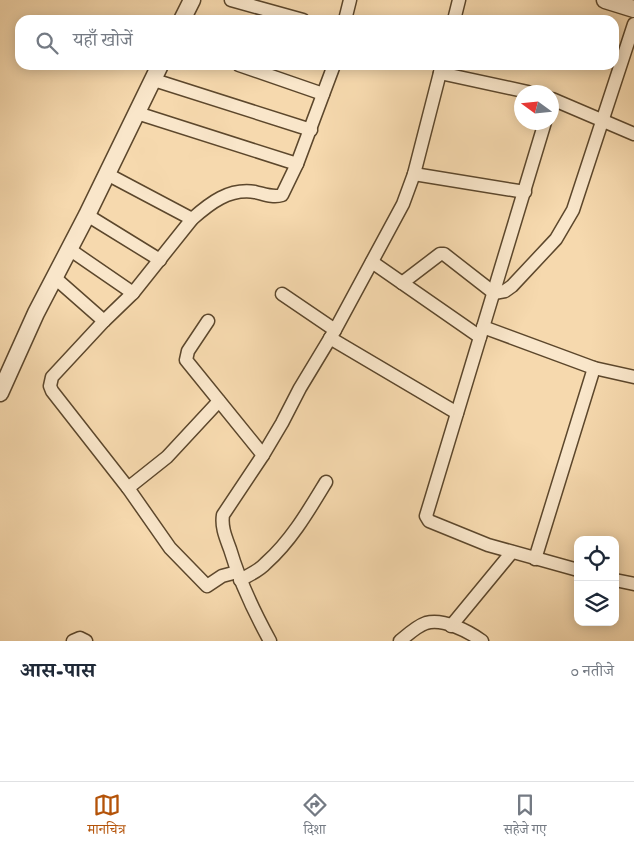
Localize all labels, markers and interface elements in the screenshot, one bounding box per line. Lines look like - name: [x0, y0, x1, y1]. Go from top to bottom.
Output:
- search box: [15, 15, 619, 70]
- icon: search: [33, 29, 61, 57]
- text: यहाँ खोजें: [73, 29, 133, 52]
- north arrow: [514, 85, 559, 130]
- map controls: [574, 536, 619, 626]
- button: locate: [574, 536, 619, 581]
- button: layers: [574, 581, 619, 626]
- text: आस-पास: [20, 658, 95, 684]
- text: 0 नतीजे: [571, 661, 614, 681]
- tab: मानचित्र: [88, 791, 126, 843]
- tab: दिशा: [301, 791, 329, 843]
- tab: सहेजे गए: [504, 791, 546, 843]

